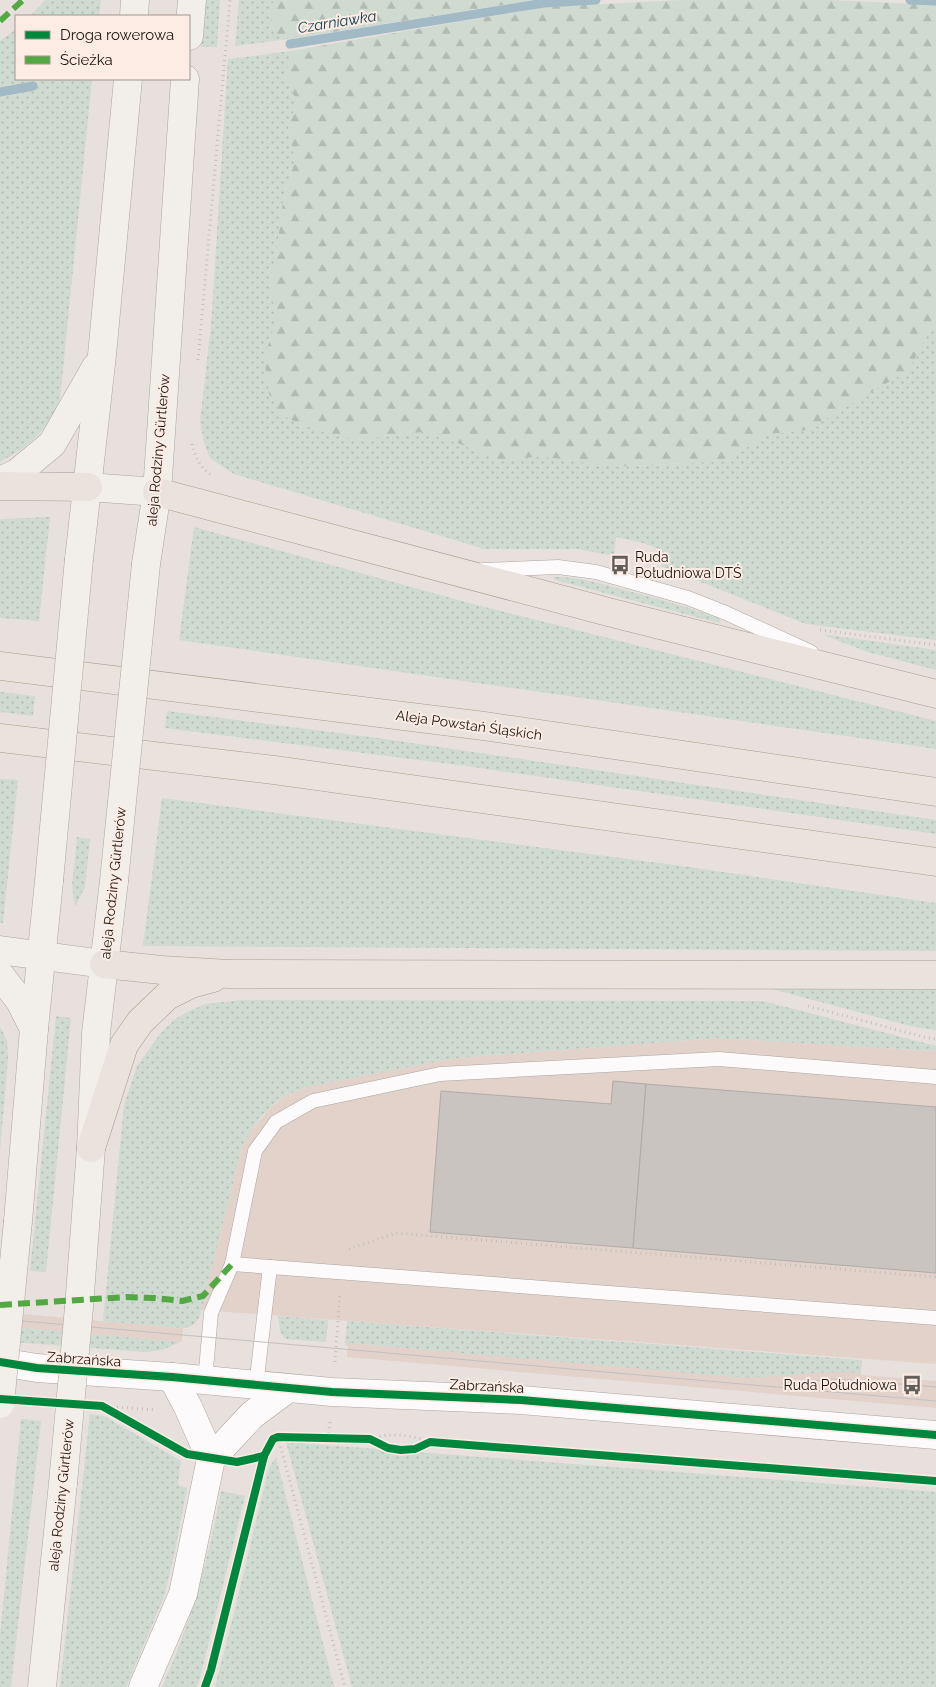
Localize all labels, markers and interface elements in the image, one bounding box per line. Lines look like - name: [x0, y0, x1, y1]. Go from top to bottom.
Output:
- water label: Czarniawka: [296, 7, 378, 37]
- legend: [15, 15, 190, 80]
- text: Droga rowerowa: [60, 26, 174, 44]
- text: Ścieżka: [60, 51, 113, 69]
- street label: aleja Rodziny Gürtlerów: [143, 373, 173, 527]
- place label: Ruda Południowa DTŚ: [635, 549, 742, 581]
- bus stop icon: Ruda Południowa DTŚ: [609, 554, 631, 576]
- street label: Aleja Powstań Śląskich: [395, 706, 543, 743]
- street label: aleja Rodziny Gürtlerów: [97, 806, 129, 960]
- street label: Zabrzańska: [46, 1348, 122, 1370]
- bus stop icon: Ruda Południowa: [901, 1374, 923, 1396]
- street label: Zabrzańska: [449, 1376, 525, 1396]
- place label: Ruda Południowa: [784, 1377, 897, 1393]
- street label: aleja Rodziny Gürtlerów: [45, 1418, 77, 1572]

